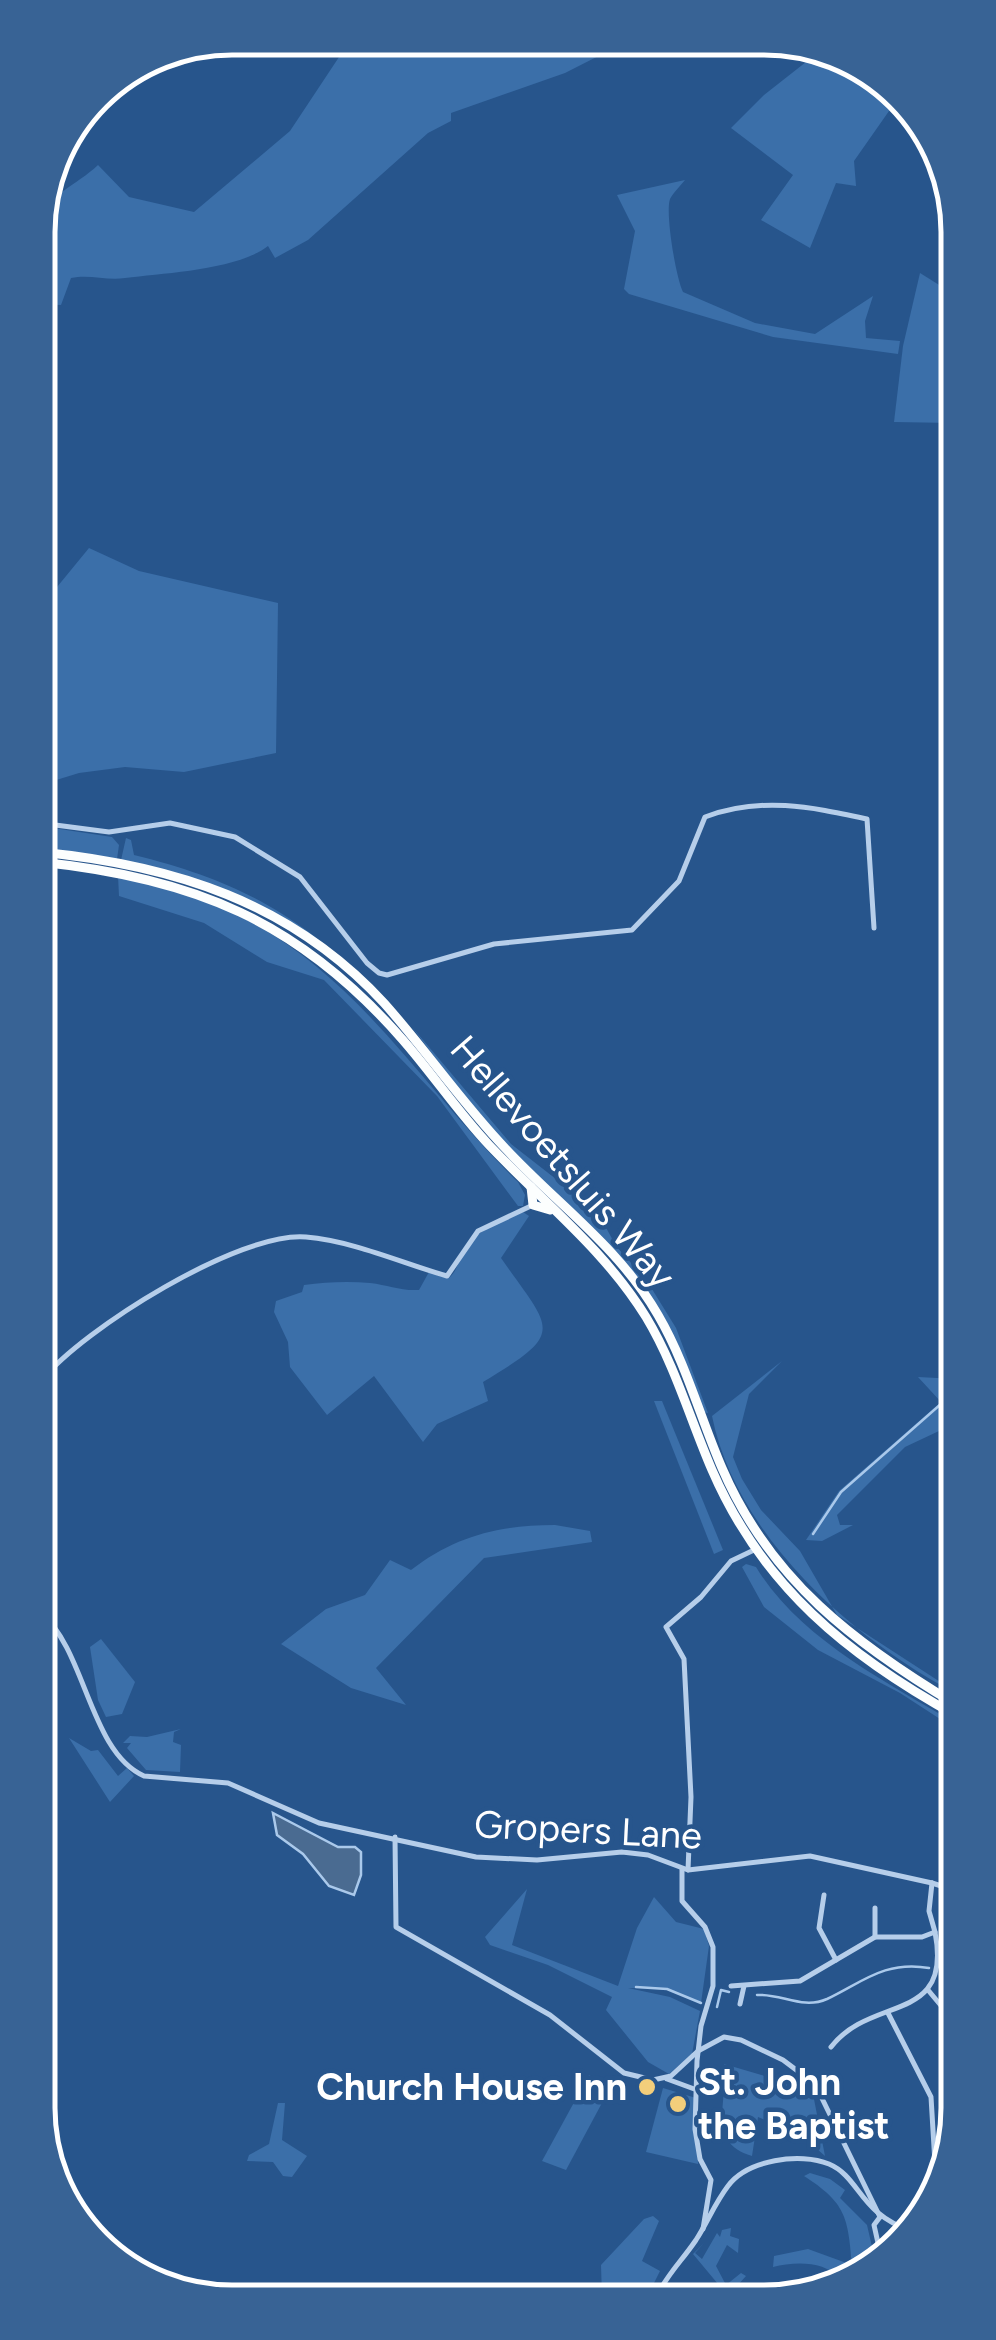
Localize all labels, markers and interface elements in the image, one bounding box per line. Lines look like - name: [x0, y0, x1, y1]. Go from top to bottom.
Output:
- street label: Hellevoetsluis Way: [441, 1026, 685, 1298]
- street label: Gropers Lane: [473, 1801, 703, 1859]
- place label: St. John the Baptist: [698, 2059, 890, 2149]
- place label: Church House Inn: [316, 2064, 627, 2110]
- marker: Church House Inn: [636, 2076, 658, 2098]
- marker: St. John the Baptist: [667, 2093, 689, 2115]

